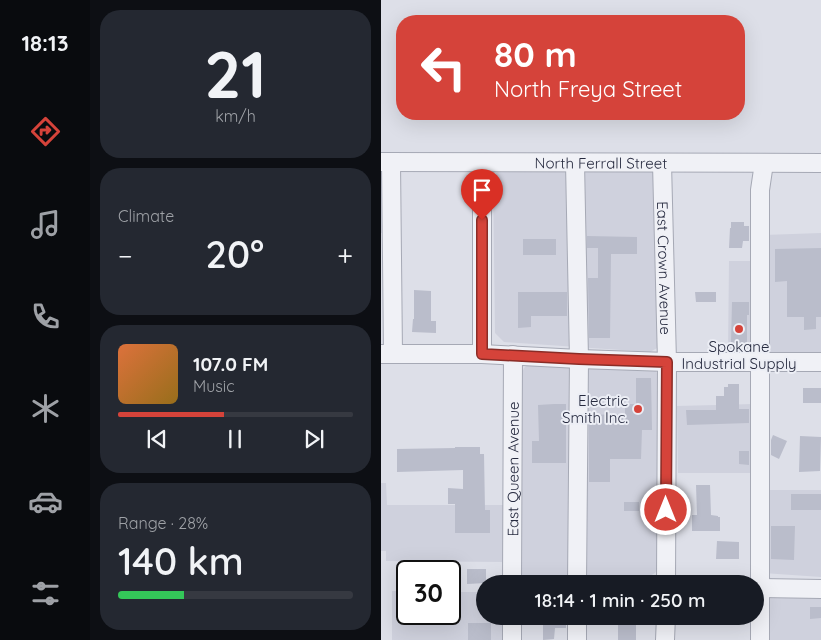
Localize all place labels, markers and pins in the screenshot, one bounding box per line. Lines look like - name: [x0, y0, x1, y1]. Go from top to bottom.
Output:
- pin: [461, 169, 503, 220]
- marker: Spokane Industrial Supply: [733, 323, 745, 335]
- place label: Spokane Industrial Supply: [682, 337, 796, 373]
- place label: Electric Smith Inc.: [562, 391, 628, 427]
- marker: Electric Smith Inc.: [632, 403, 644, 415]

